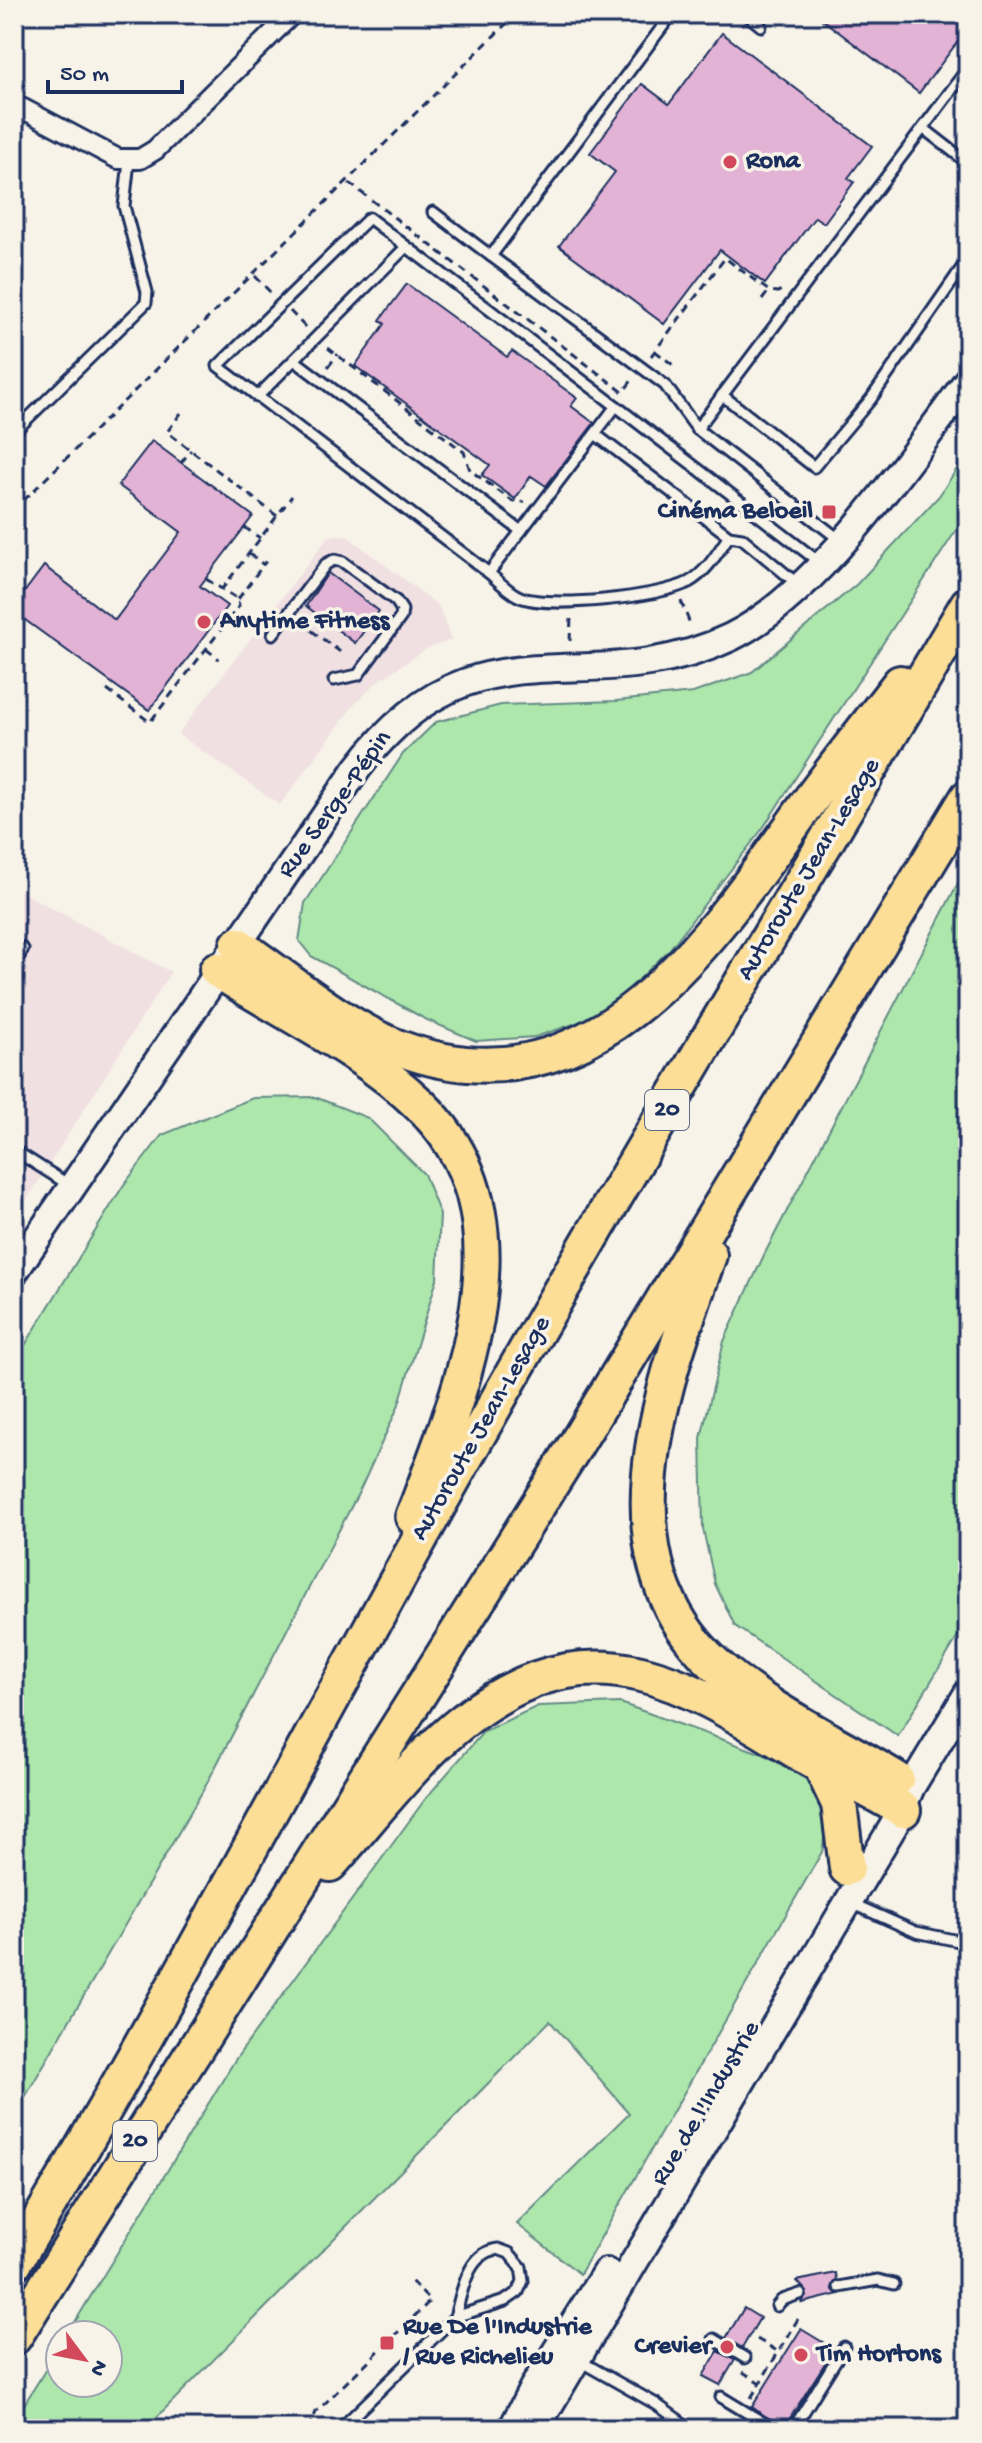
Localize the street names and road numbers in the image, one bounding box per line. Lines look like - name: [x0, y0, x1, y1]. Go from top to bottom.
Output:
- street label: Rue Serge-Pépin: [272, 725, 400, 885]
- street label: Autoroute Jean-Lesage: [731, 753, 889, 987]
- road number: 20: [645, 1090, 689, 1130]
- street label: Autoroute Jean-Lesage: [405, 1311, 559, 1547]
- street label: Rue de l'Industrie: [646, 2015, 769, 2192]
- road number: 20: [113, 2121, 157, 2161]

